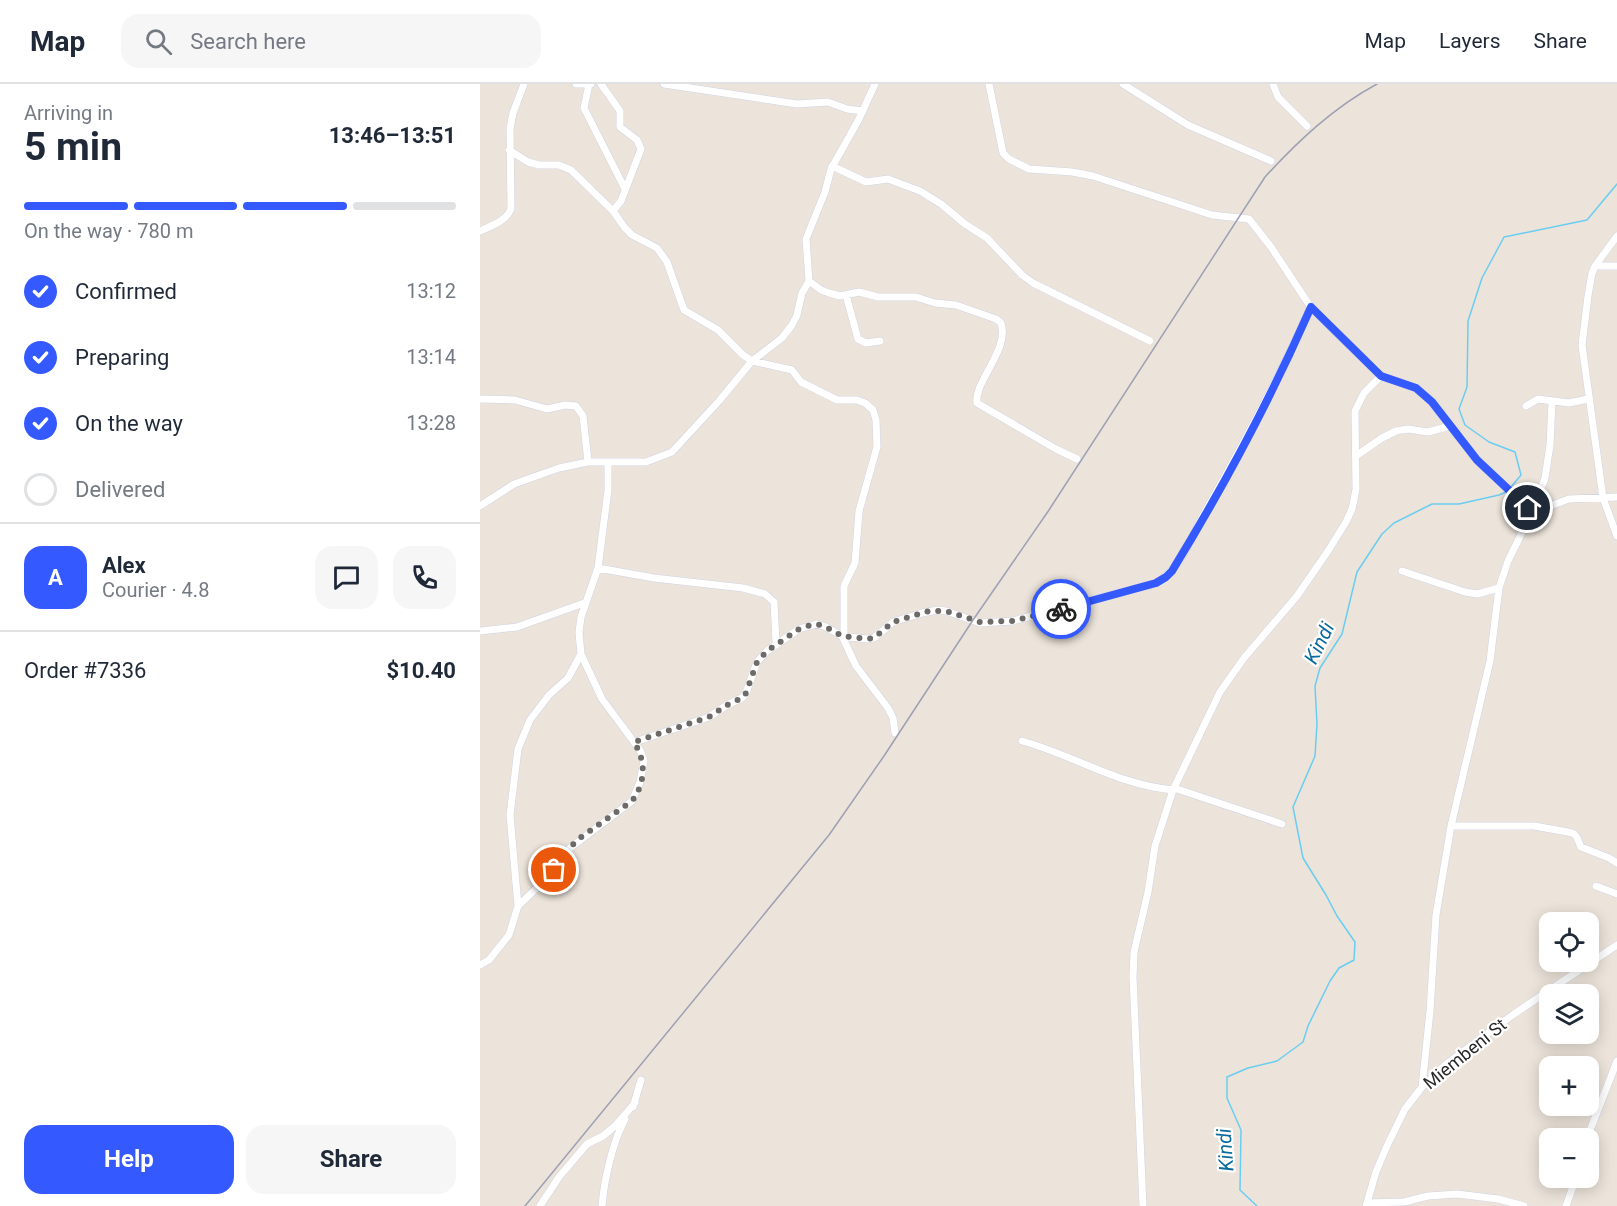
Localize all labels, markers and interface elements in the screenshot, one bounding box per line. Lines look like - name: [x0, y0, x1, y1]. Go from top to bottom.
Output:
- search box: [121, 14, 541, 68]
- text: Map: [30, 25, 85, 58]
- icon: search: [142, 25, 175, 58]
- text: Search here: [190, 29, 306, 54]
- text: Map: [1364, 29, 1406, 53]
- text: Layers: [1439, 29, 1500, 53]
- text: Share: [1533, 29, 1587, 53]
- text: Arriving in: [24, 101, 113, 125]
- text: 13:46–13:51: [329, 123, 456, 148]
- text: 5 min: [24, 124, 122, 170]
- text: On the way · 780 m: [24, 219, 193, 243]
- icon: check: [24, 275, 57, 308]
- text: Confirmed: [75, 279, 177, 304]
- text: 13:12: [406, 279, 456, 303]
- icon: check: [24, 341, 57, 374]
- text: Preparing: [75, 345, 169, 370]
- text: 13:14: [406, 345, 456, 369]
- icon: check: [24, 407, 57, 440]
- text: On the way: [75, 411, 183, 436]
- text: 13:28: [406, 411, 456, 435]
- text: Delivered: [75, 477, 165, 502]
- pin: [1502, 482, 1553, 533]
- icon: home: [1511, 491, 1544, 524]
- button: chat: [315, 546, 378, 609]
- button: phone: [393, 546, 456, 609]
- text: Alex: [102, 553, 146, 578]
- text: A: [48, 565, 63, 590]
- text: Courier · 4.8: [102, 578, 209, 602]
- courier: [1031, 579, 1091, 639]
- icon: bike: [1045, 593, 1078, 626]
- water label: Kindi: [1299, 618, 1339, 668]
- text: Order #7336: [24, 658, 146, 683]
- text: $10.40: [387, 658, 456, 683]
- pin: [528, 844, 579, 895]
- icon: bag: [537, 853, 570, 886]
- map controls: [1539, 912, 1599, 1188]
- button: locate: [1539, 912, 1599, 972]
- button: layers: [1539, 984, 1599, 1044]
- street label: Miembeni St: [1419, 1014, 1510, 1093]
- button: +: [1539, 1056, 1599, 1116]
- button: Help: [24, 1125, 234, 1194]
- button: Share: [246, 1125, 456, 1194]
- water label: Kindi: [1212, 1127, 1238, 1172]
- button: −: [1539, 1128, 1599, 1188]

